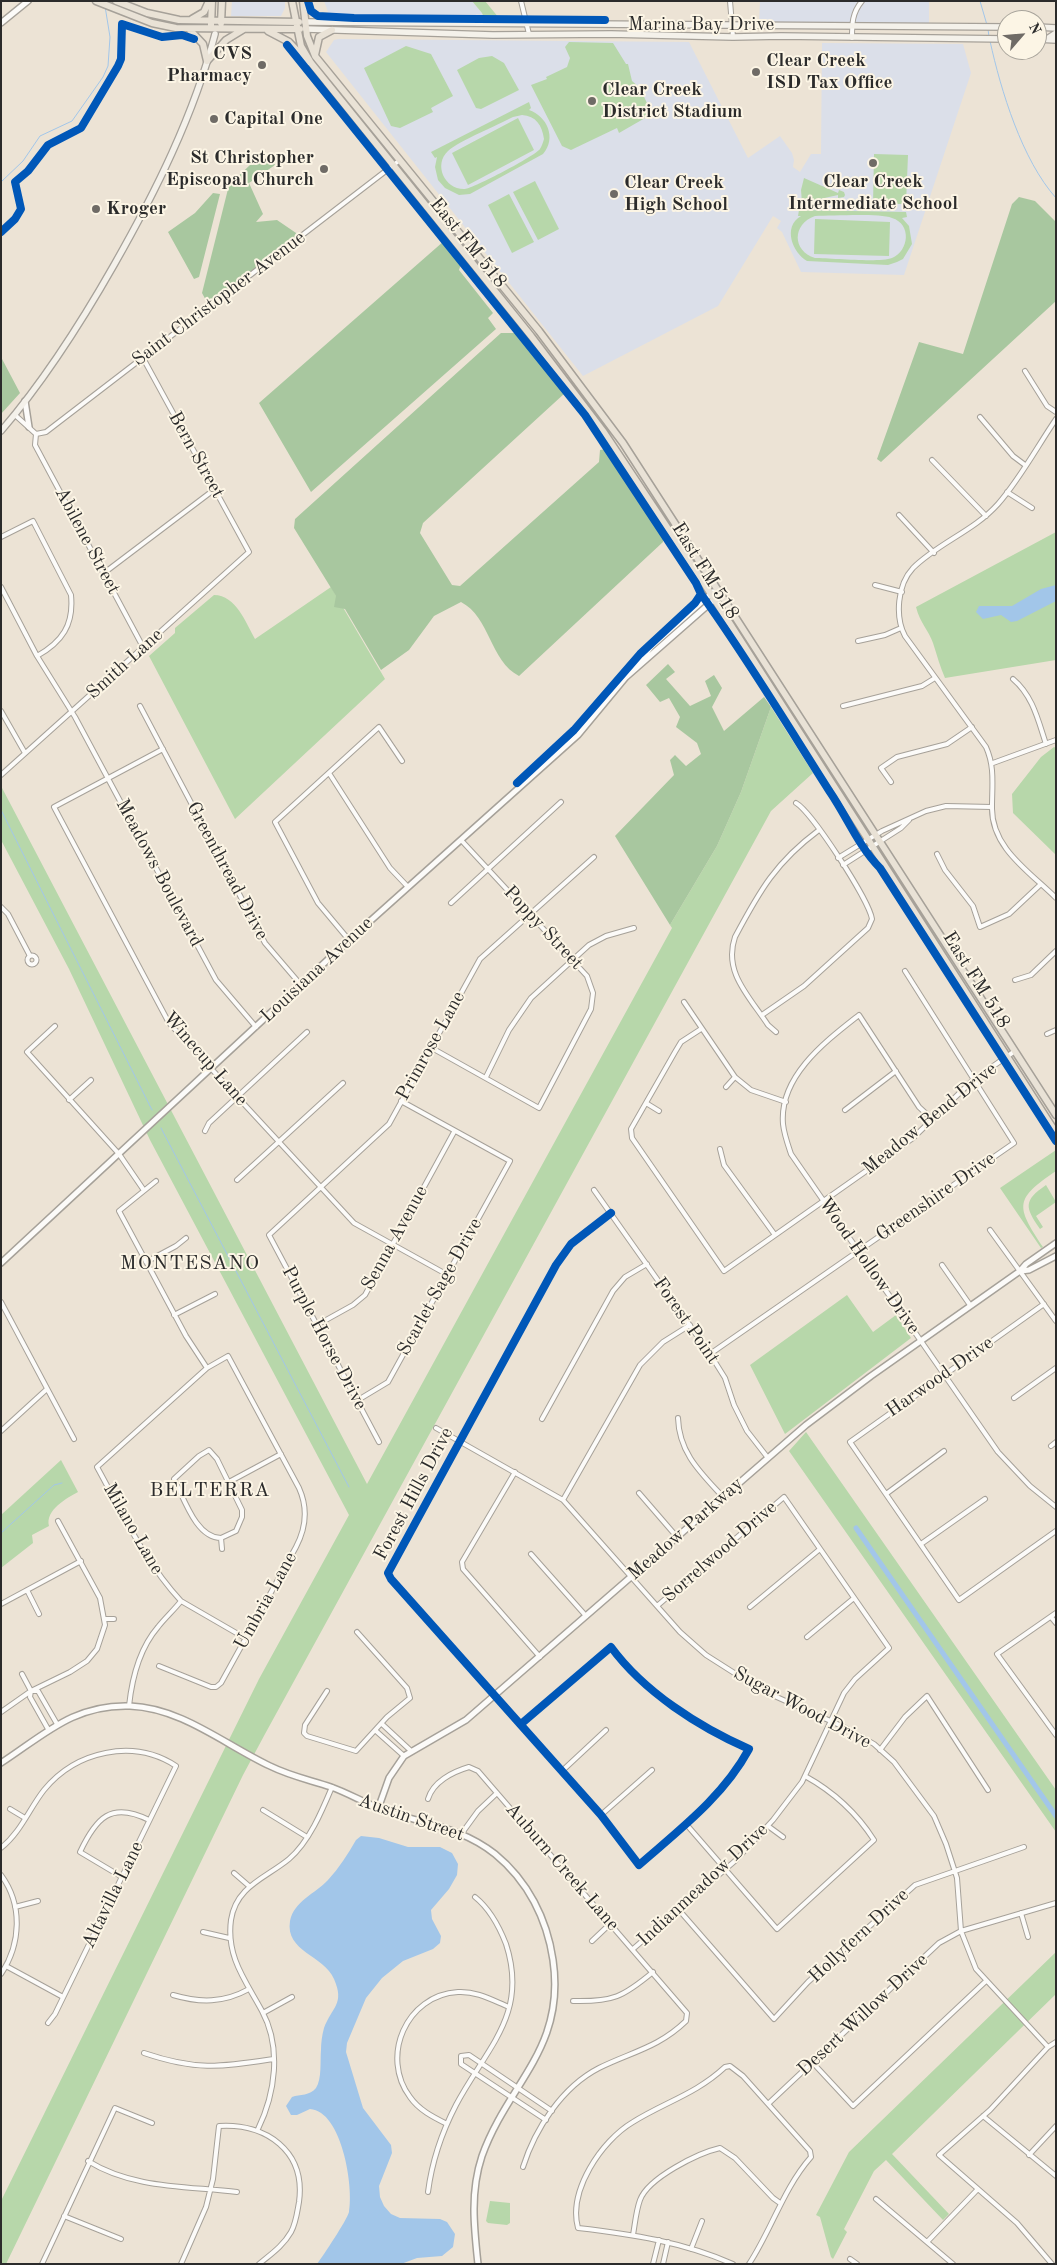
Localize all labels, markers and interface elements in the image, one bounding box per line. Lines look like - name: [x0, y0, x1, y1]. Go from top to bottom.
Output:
- north arrow: [997, 10, 1047, 60]
- street label: Marina Bay Drive: [628, 14, 774, 36]
- text: N: [1026, 21, 1043, 37]
- place label: CVS Pharmacy: [166, 43, 252, 87]
- place label: Clear Creek ISD Tax Office: [766, 50, 893, 94]
- marker: CVS Pharmacy: [256, 59, 268, 71]
- marker: Clear Creek ISD Tax Office: [750, 66, 762, 78]
- place label: Clear Creek District Stadium: [602, 79, 742, 123]
- marker: Clear Creek District Stadium: [586, 95, 598, 107]
- place label: Capital One: [224, 108, 323, 130]
- marker: Capital One: [208, 113, 220, 125]
- place label: St Christopher Episcopal Church: [166, 147, 314, 191]
- marker: Clear Creek Intermediate School: [867, 157, 879, 169]
- marker: St Christopher Episcopal Church: [318, 163, 330, 175]
- place label: Clear Creek Intermediate School: [788, 171, 958, 215]
- place label: Clear Creek High School: [624, 172, 728, 216]
- marker: Clear Creek High School: [608, 188, 620, 200]
- street label: East FM 518: [425, 193, 511, 293]
- place label: Kroger: [106, 198, 166, 220]
- marker: Kroger: [90, 203, 102, 215]
- street label: Saint Christopher Avenue: [128, 226, 310, 372]
- street label: Bern Street: [163, 408, 229, 502]
- street label: Abilene Street: [49, 484, 125, 598]
- street label: East FM 518: [666, 518, 744, 624]
- street label: Smith Lane: [82, 624, 168, 704]
- street label: Meadows Boulevard: [110, 795, 208, 951]
- street label: Greenthread Drive: [181, 798, 273, 944]
- street label: Poppy Street: [498, 881, 588, 975]
- street label: Louisiana Avenue: [256, 912, 378, 1028]
- street label: East FM 518: [937, 927, 1015, 1033]
- street label: Primrose Lane: [392, 987, 470, 1105]
- street label: Winecup Lane: [158, 1007, 252, 1111]
- street label: Meadow Bend Drive: [858, 1058, 1002, 1180]
- street label: Greenshire Drive: [872, 1147, 1000, 1247]
- street label: Senna Avenue: [357, 1182, 433, 1294]
- street label: Wood Hollow Drive: [813, 1193, 925, 1339]
- street label: Scarlet Sage Drive: [393, 1214, 487, 1360]
- district label: MONTESANO: [119, 1252, 261, 1276]
- street label: Purple Horse Drive: [276, 1262, 372, 1414]
- street label: Forest Point: [648, 1273, 724, 1369]
- street label: Harwood Drive: [882, 1332, 998, 1422]
- street label: Forest Hills Drive: [369, 1424, 459, 1564]
- street label: Meadow Parkway: [624, 1473, 748, 1585]
- street label: Milano Lane: [98, 1479, 168, 1579]
- district label: BELTERRA: [149, 1479, 271, 1503]
- street label: Sorrelwood Drive: [658, 1496, 782, 1608]
- street label: Umbria Lane: [230, 1548, 302, 1654]
- street label: Sugar Wood Drive: [729, 1662, 875, 1754]
- street label: Austin Street: [355, 1789, 467, 1847]
- street label: Auburn Creek Lane: [500, 1798, 624, 1936]
- street label: Indianmeadow Drive: [633, 1819, 773, 1951]
- street label: Altavilla Lane: [77, 1838, 149, 1952]
- street label: Hollyfern Drive: [804, 1884, 914, 1988]
- street label: Desert Willow Drive: [793, 1949, 933, 2081]

